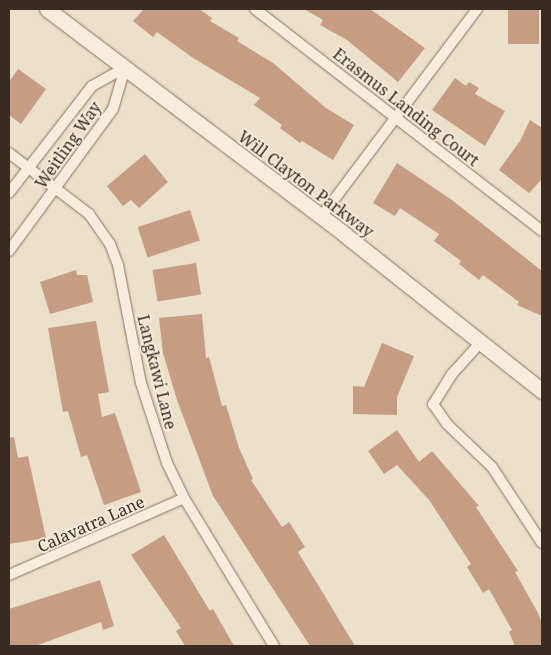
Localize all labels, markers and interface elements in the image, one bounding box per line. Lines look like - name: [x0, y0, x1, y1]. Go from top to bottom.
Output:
- street label: Erasmus Landing Court: [329, 44, 483, 170]
- street label: Weitling Way: [31, 98, 105, 192]
- street label: Will Clayton Parkway: [234, 127, 378, 241]
- street label: Langkawi Lane: [134, 313, 180, 431]
- street label: Calavatra Lane: [35, 492, 147, 556]

